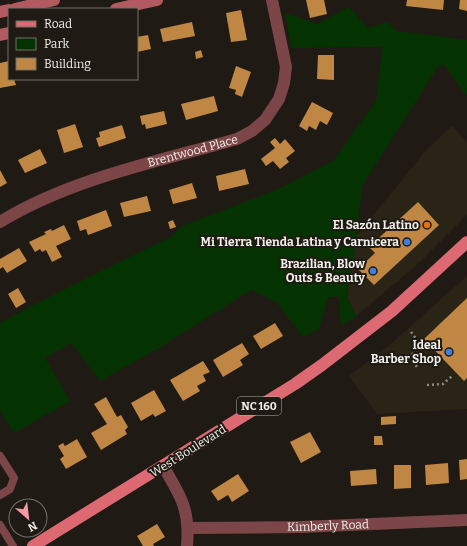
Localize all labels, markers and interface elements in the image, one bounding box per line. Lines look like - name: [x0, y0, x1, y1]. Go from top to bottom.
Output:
- legend: [8, 8, 138, 80]
- text: Road: [44, 17, 72, 31]
- text: Park: [44, 37, 70, 51]
- text: Building: [44, 57, 91, 71]
- street label: Brentwood Place: [146, 132, 239, 170]
- place label: El Sazón Latino: [333, 218, 419, 232]
- marker: El Sazón Latino: [422, 220, 432, 230]
- place label: Mi Tierra Tienda Latina y Carnicera: [201, 235, 399, 249]
- marker: Mi Tierra Tienda Latina y Carnicera: [402, 237, 412, 247]
- place label: Brazilian, Blow Outs & Beauty: [280, 257, 366, 285]
- marker: Brazilian, Blow Outs & Beauty: [368, 266, 378, 276]
- place label: Ideal Barber Shop: [371, 338, 441, 366]
- marker: Ideal Barber Shop: [444, 347, 454, 357]
- road number: NC 160: [237, 397, 281, 415]
- street label: West Boulevard: [147, 422, 229, 480]
- north arrow: [8, 498, 48, 538]
- street label: Kimberly Road: [287, 517, 369, 534]
- text: N: [25, 519, 39, 534]

